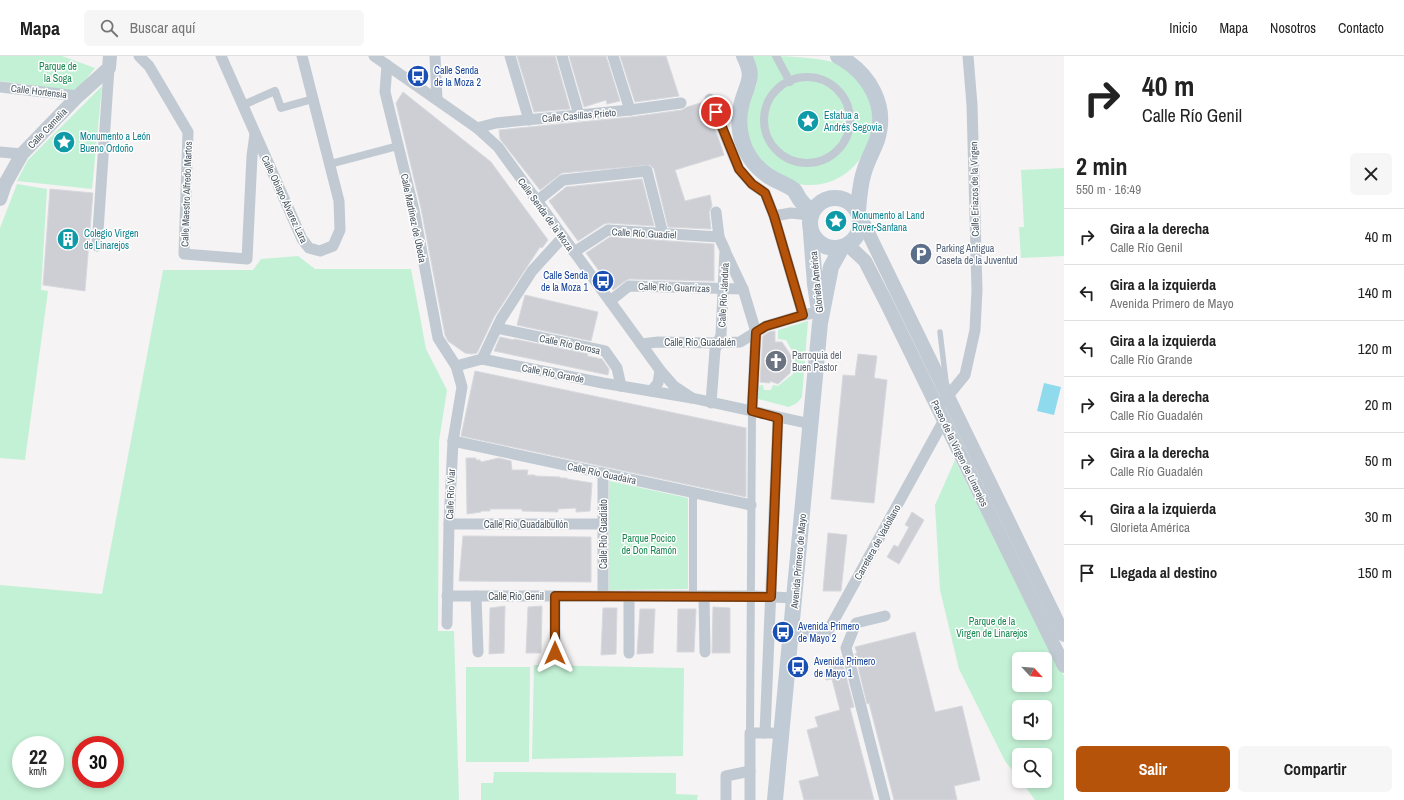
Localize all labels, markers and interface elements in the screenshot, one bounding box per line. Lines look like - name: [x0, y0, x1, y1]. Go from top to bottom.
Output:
- search box: [84, 10, 364, 46]
- text: Mapa: [20, 15, 60, 41]
- icon: search: [98, 17, 120, 39]
- text: Buscar aquí: [130, 17, 195, 38]
- text: Inicio: [1169, 19, 1197, 37]
- text: Mapa: [1219, 19, 1248, 37]
- text: Nosotros: [1270, 19, 1316, 37]
- text: Contacto: [1338, 19, 1384, 37]
- park label: Parque de la Soga: [39, 60, 77, 85]
- bus stop icon: Calle Senda de la Moza 2: [405, 63, 431, 89]
- place label: Calle Senda de la Moza 2: [434, 64, 481, 89]
- text: 40 m: [1142, 67, 1194, 105]
- icon: right: [1076, 72, 1128, 124]
- street label: Calle Hortensia: [10, 82, 68, 101]
- pin: [699, 95, 733, 129]
- icon: arrive: [705, 101, 727, 123]
- text: Calle Río Genil: [1142, 103, 1242, 128]
- street label: Calle Camelia: [25, 105, 70, 151]
- street label: Calle Casillas Prieto: [541, 106, 617, 125]
- place icon: Estatua a Andrés Segovia: [795, 108, 821, 134]
- place label: Estatua a Andrés Segovia: [823, 109, 883, 134]
- place icon: Monumento a León Bueno Ordoño: [51, 129, 77, 155]
- place label: Monumento a León Bueno Ordoño: [80, 130, 151, 155]
- street label: Calle Maestro Alfredo Martos: [178, 141, 195, 247]
- street label: Calle Eriazos de la Virgen: [967, 141, 982, 237]
- text: 2 min: [1076, 150, 1127, 182]
- street label: Calle Obispo Álvarez Lara: [259, 153, 311, 246]
- button: close: [1350, 153, 1392, 195]
- street label: Calle Martínez de Úbeda: [398, 172, 429, 264]
- street label: Calle Senda de la Moza: [515, 175, 577, 254]
- text: 550 m · 16:49: [1076, 181, 1141, 198]
- place icon: Monumento al Land Rover-Santana: [823, 208, 849, 234]
- place label: Monumento al Land Rover-Santana: [852, 209, 924, 234]
- text: Gira a la derecha: [1110, 218, 1209, 239]
- street label: Calle Río Guadiel: [611, 225, 677, 242]
- building icon: Colegio Virgen de Linarejos: [55, 226, 81, 252]
- icon: right: [1076, 226, 1098, 248]
- text: 40 m: [1365, 226, 1392, 247]
- place label: Colegio Virgen de Linarejos: [84, 227, 139, 252]
- text: Calle Río Genil: [1110, 239, 1182, 256]
- parking icon: Parking Antigua Caseta de la Juventud: [908, 241, 934, 267]
- place label: Parking Antigua Caseta de la Juventud: [936, 242, 1018, 267]
- street label: Glorieta América: [807, 250, 826, 313]
- street label: Calle Río Jándula: [715, 262, 732, 328]
- bus stop icon: Calle Senda de la Moza 1: [590, 268, 616, 294]
- place label: Calle Senda de la Moza 1: [541, 269, 588, 294]
- text: Gira a la izquierda: [1110, 274, 1216, 295]
- street label: Calle Río Guarrizas: [638, 280, 710, 295]
- icon: left: [1076, 282, 1098, 304]
- text: 140 m: [1358, 282, 1392, 303]
- text: Avenida Primero de Mayo: [1110, 295, 1234, 312]
- text: Gira a la izquierda: [1110, 330, 1216, 351]
- street label: Calle Río Borosa: [538, 332, 602, 357]
- street label: Calle Río Guadalén: [664, 336, 736, 349]
- icon: left: [1076, 338, 1098, 360]
- text: 120 m: [1358, 338, 1392, 359]
- church icon: Parroquia del Buen Pastor: [763, 348, 789, 374]
- place label: Parroquia del Buen Pastor: [792, 349, 841, 374]
- text: Calle Río Grande: [1110, 351, 1192, 368]
- street label: Calle Río Grande: [521, 361, 586, 386]
- text: Gira a la derecha: [1110, 386, 1209, 407]
- icon: right: [1076, 394, 1098, 416]
- text: 20 m: [1365, 394, 1392, 415]
- street label: Paseo de la Virgen de Linarejos: [928, 398, 991, 509]
- text: Calle Río Guadalén: [1110, 407, 1203, 424]
- text: Gira a la derecha: [1110, 442, 1209, 463]
- icon: right: [1076, 450, 1098, 472]
- text: 50 m: [1365, 450, 1392, 471]
- street label: Calle Río Guadaira: [566, 460, 638, 487]
- text: Calle Río Guadalén: [1110, 463, 1203, 480]
- street label: Calle Río Viar: [443, 468, 458, 520]
- text: Gira a la izquierda: [1110, 498, 1216, 519]
- street label: Calle Río Guadiato: [597, 499, 610, 569]
- street label: Carretera de Vadollano: [851, 502, 904, 582]
- icon: left: [1076, 506, 1098, 528]
- text: 30 m: [1365, 506, 1392, 527]
- street label: Avenida Primero de Mayo: [788, 513, 809, 610]
- street label: Calle Río Guadalbullón: [484, 518, 568, 531]
- text: Glorieta América: [1110, 519, 1190, 536]
- park label: Parque Pocico de Don Ramón: [621, 532, 677, 557]
- icon: arrive: [1076, 562, 1098, 584]
- text: Llegada al destino: [1110, 562, 1217, 583]
- text: 150 m: [1358, 562, 1392, 583]
- street label: Calle Río Genil: [488, 590, 544, 603]
- park label: Parque de la Virgen de Linarejos: [956, 615, 1028, 640]
- bus stop icon: Avenida Primero de Mayo 2: [770, 619, 796, 645]
- place label: Avenida Primero de Mayo 2: [797, 620, 860, 645]
- position arrow: [534, 632, 576, 674]
- north arrow: [1012, 652, 1052, 692]
- map controls: [1012, 652, 1052, 788]
- bus stop icon: Avenida Primero de Mayo 1: [785, 654, 811, 680]
- place label: Avenida Primero de Mayo 1: [813, 655, 876, 680]
- button: sound: [1012, 700, 1052, 740]
- speed limit sign: 30: [72, 736, 124, 788]
- text: 22: [29, 743, 47, 770]
- button: Salir: [1076, 746, 1230, 792]
- button: Compartir: [1238, 746, 1392, 792]
- button: search: [1012, 748, 1052, 788]
- text: km/h: [29, 765, 47, 778]

